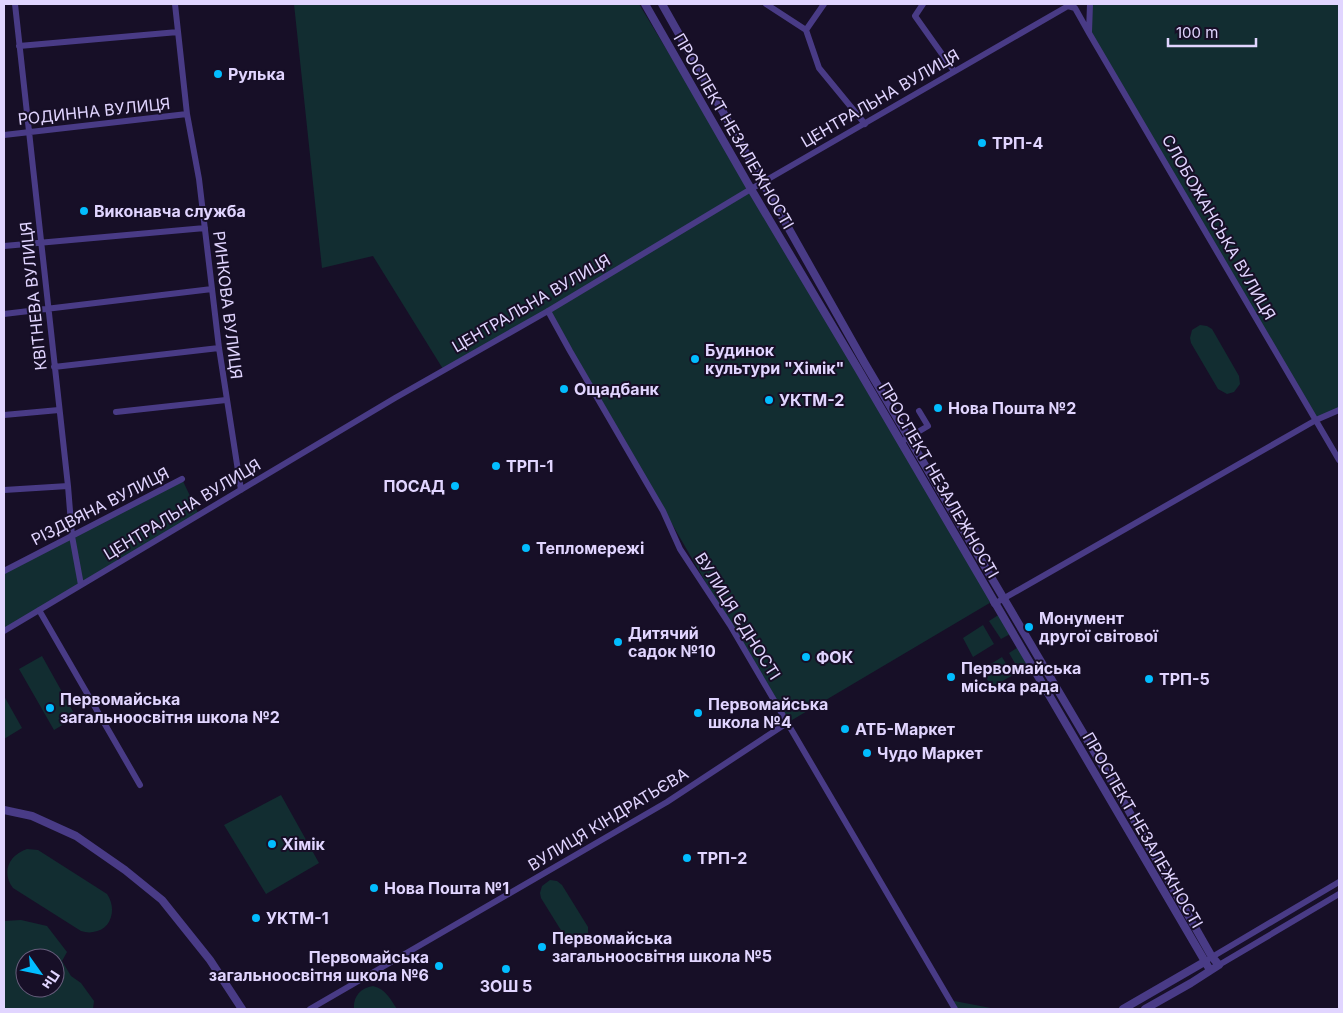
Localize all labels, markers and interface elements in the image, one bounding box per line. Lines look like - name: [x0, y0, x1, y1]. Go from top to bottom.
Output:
- scale bar: [1168, 15, 1256, 47]
- text: 100 m: [1176, 23, 1218, 42]
- street label: ПРОСПЕКТ НЕЗАЛЕЖНОСТІ: [670, 29, 798, 233]
- street label: ЦЕНТРАЛЬНА ВУЛИЦЯ: [797, 44, 963, 152]
- place label: Рулька: [228, 64, 285, 84]
- marker: Рулька: [212, 68, 224, 80]
- street label: РОДИННА ВУЛИЦЯ: [17, 93, 171, 129]
- street label: СЛОБОЖАНСЬКА ВУЛИЦЯ: [1158, 131, 1280, 323]
- place label: ТРП-4: [992, 133, 1043, 153]
- marker: ТРП-4: [976, 137, 988, 149]
- place label: Виконавча служба: [94, 201, 246, 221]
- marker: Виконавча служба: [78, 205, 90, 217]
- street label: КВІТНЕВА ВУЛИЦЯ: [15, 220, 51, 372]
- street label: РИНКОВА ВУЛИЦЯ: [209, 230, 247, 380]
- street label: ЦЕНТРАЛЬНА ВУЛИЦЯ: [448, 249, 614, 357]
- place label: Будинок культури "Хімік": [705, 340, 844, 378]
- marker: Будинок культури "Хімік": [689, 353, 701, 365]
- street label: ПРОСПЕКТ НЕЗАЛЕЖНОСТІ: [875, 378, 1003, 582]
- place label: Ощадбанк: [574, 379, 660, 399]
- marker: Ощадбанк: [558, 383, 570, 395]
- place label: УКТМ-2: [779, 390, 844, 410]
- marker: УКТМ-2: [763, 394, 775, 406]
- place label: Нова Пошта №2: [948, 398, 1076, 418]
- marker: Нова Пошта №2: [932, 402, 944, 414]
- street label: ЦЕНТРАЛЬНА ВУЛИЦЯ: [100, 454, 264, 564]
- place label: ТРП-1: [506, 456, 553, 476]
- marker: ТРП-1: [490, 460, 502, 472]
- street label: РІЗДВЯНА ВУЛИЦЯ: [28, 463, 172, 549]
- place label: ПОСАД: [383, 476, 445, 496]
- marker: ПОСАД: [449, 480, 461, 492]
- place label: Тепломережі: [536, 538, 644, 558]
- marker: Тепломережі: [520, 542, 532, 554]
- street label: ВУЛИЦЯ ЄДНОСТІ: [691, 549, 785, 683]
- place label: Монумент другої світової: [1039, 608, 1160, 646]
- marker: Монумент другої світової: [1023, 621, 1035, 633]
- place label: Дитячий садок №10: [628, 623, 716, 661]
- marker: Дитячий садок №10: [612, 636, 624, 648]
- place label: ФОК: [816, 647, 854, 667]
- marker: ФОК: [800, 651, 812, 663]
- place label: Первомайська мiська рада: [961, 658, 1081, 696]
- place label: ТРП-5: [1159, 669, 1210, 689]
- marker: Первомайська мiська рада: [945, 671, 957, 683]
- marker: ТРП-5: [1143, 673, 1155, 685]
- place label: Первомайська загальноосвітня школа №2: [60, 689, 280, 727]
- place label: Первомайська школа №4: [708, 694, 828, 732]
- marker: Первомайська загальноосвітня школа №2: [44, 702, 56, 714]
- marker: Первомайська школа №4: [692, 707, 704, 719]
- place label: АТБ-Маркет: [855, 719, 955, 739]
- marker: АТБ-Маркет: [839, 723, 851, 735]
- street label: ПРОСПЕКТ НЕЗАЛЕЖНОСТІ: [1079, 728, 1207, 932]
- place label: Чудо Маркет: [877, 743, 983, 763]
- marker: Чудо Маркет: [861, 747, 873, 759]
- street label: ВУЛИЦЯ КІНДРАТЬЄВА: [524, 763, 692, 875]
- place label: Хімік: [282, 834, 325, 854]
- marker: Хімік: [266, 838, 278, 850]
- place label: ТРП-2: [697, 848, 747, 868]
- marker: ТРП-2: [681, 852, 693, 864]
- place label: Нова Пошта №1: [384, 878, 509, 898]
- marker: Нова Пошта №1: [368, 882, 380, 894]
- place label: УКТМ-1: [266, 908, 329, 928]
- marker: УКТМ-1: [250, 912, 262, 924]
- place label: Первомайська загальноосвітня школа №5: [552, 928, 772, 966]
- marker: Первомайська загальноосвітня школа №5: [536, 941, 548, 953]
- place label: Первомайська загальноосвітня школа №6: [209, 947, 429, 985]
- north arrow: [15, 948, 65, 998]
- marker: Первомайська загальноосвітня школа №6: [433, 960, 445, 972]
- marker: ЗОШ 5: [500, 963, 512, 975]
- text: Пн: [39, 968, 64, 993]
- place label: ЗОШ 5: [480, 976, 532, 996]

